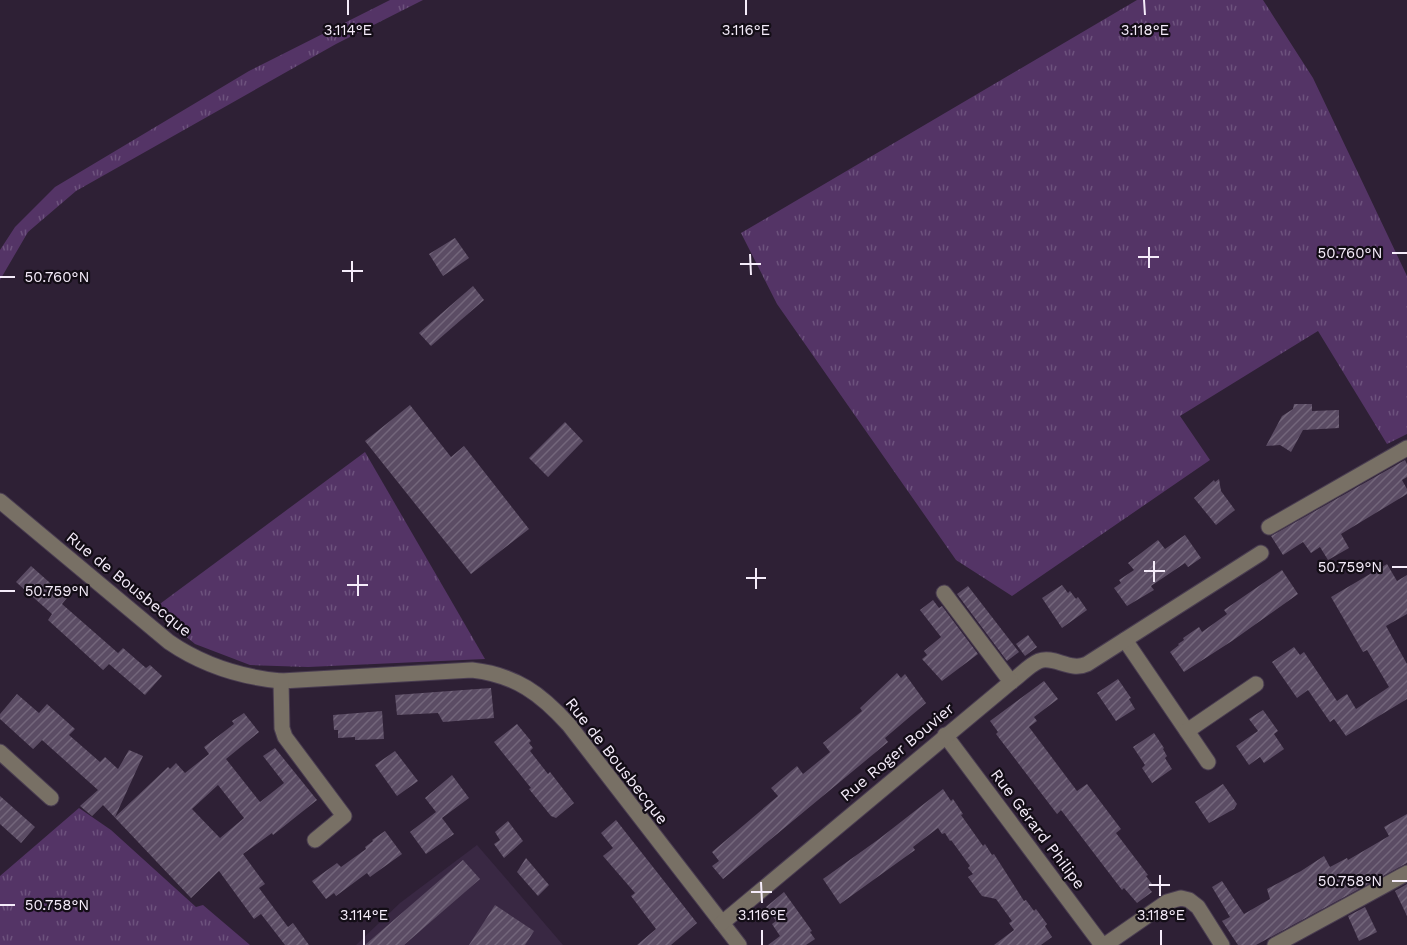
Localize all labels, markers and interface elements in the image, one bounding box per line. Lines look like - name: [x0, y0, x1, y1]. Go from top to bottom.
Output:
- text: 3.114°E: [324, 21, 372, 39]
- text: 3.116°E: [722, 21, 770, 39]
- text: 3.118°E: [1121, 21, 1169, 39]
- text: 50.760°N: [1318, 244, 1382, 262]
- text: 50.760°N: [25, 268, 89, 286]
- street label: Rue de Bousbecque: [63, 528, 195, 640]
- text: 50.759°N: [1318, 558, 1382, 576]
- text: 50.759°N: [25, 582, 89, 600]
- street label: Rue de Bousbecque: [562, 694, 672, 828]
- street label: Rue Roger Bouvier: [836, 699, 958, 805]
- street label: Rue Gérard Philipe: [987, 765, 1089, 893]
- text: 50.758°N: [1318, 872, 1382, 890]
- text: 50.758°N: [25, 896, 89, 914]
- text: 3.114°E: [340, 906, 388, 924]
- text: 3.116°E: [738, 906, 786, 924]
- text: 3.118°E: [1137, 906, 1185, 924]

